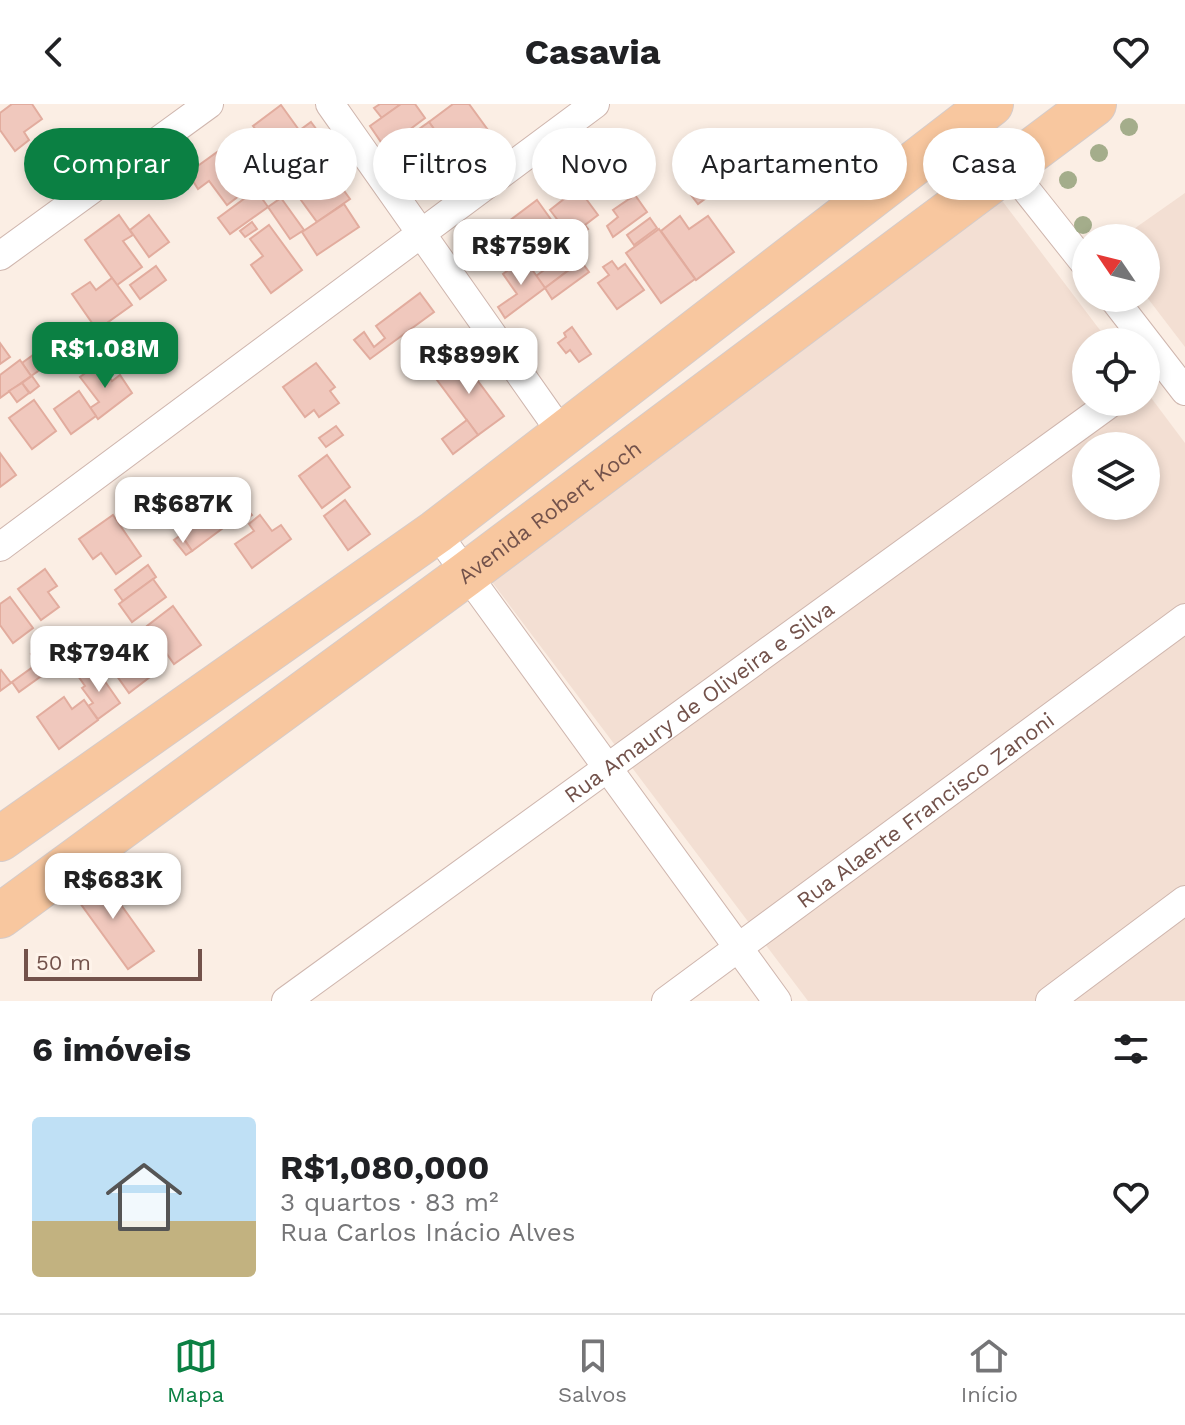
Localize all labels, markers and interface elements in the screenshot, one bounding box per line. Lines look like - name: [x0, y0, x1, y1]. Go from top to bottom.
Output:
- icon: back: [32, 30, 76, 74]
- icon: heart: [1109, 30, 1153, 74]
- text: Casavia: [524, 31, 661, 73]
- chip: Comprar: [24, 128, 199, 200]
- chip: Alugar: [215, 128, 357, 200]
- chip: Filtros: [373, 128, 516, 200]
- chip: Novo: [532, 128, 656, 200]
- chip: Apartamento: [672, 128, 907, 200]
- chip: Casa: [923, 128, 1045, 200]
- pin: R$759K: [456, 219, 586, 287]
- north arrow: [1072, 224, 1160, 312]
- map controls: [1072, 224, 1160, 520]
- text: R$759K: [471, 230, 571, 260]
- pin: R$1.08M: [31, 322, 179, 390]
- pin: R$899K: [404, 328, 534, 396]
- button: locate: [1072, 328, 1160, 416]
- text: R$1.08M: [50, 333, 160, 363]
- text: R$899K: [419, 339, 519, 369]
- button: layers: [1072, 432, 1160, 520]
- street label: Avenida Robert Koch: [453, 435, 646, 589]
- pin: R$687K: [118, 477, 248, 545]
- text: R$687K: [133, 488, 233, 518]
- street label: Rua Amaury de Oliveira e Silva: [559, 596, 838, 808]
- pin: R$794K: [34, 626, 164, 694]
- text: R$794K: [48, 637, 150, 667]
- street label: Rua Alaerte Francisco Zanoni: [792, 707, 1059, 913]
- pin: R$683K: [48, 853, 178, 921]
- text: R$683K: [63, 864, 163, 894]
- scale bar: [24, 945, 202, 981]
- text: 50 m: [36, 950, 91, 975]
- icon: filters: [1109, 1027, 1153, 1071]
- text: 6 imóveis: [32, 1029, 191, 1069]
- text: R$1,080,000: [280, 1147, 489, 1187]
- icon: home: [96, 1149, 192, 1245]
- icon: heart: [1109, 1175, 1153, 1219]
- text: 3 quartos · 83 m²: [280, 1187, 499, 1217]
- text: Rua Carlos Inácio Alves: [280, 1217, 575, 1247]
- tab: Mapa: [167, 1334, 224, 1407]
- tab: Salvos: [558, 1334, 627, 1407]
- tab: Início: [961, 1334, 1018, 1407]

